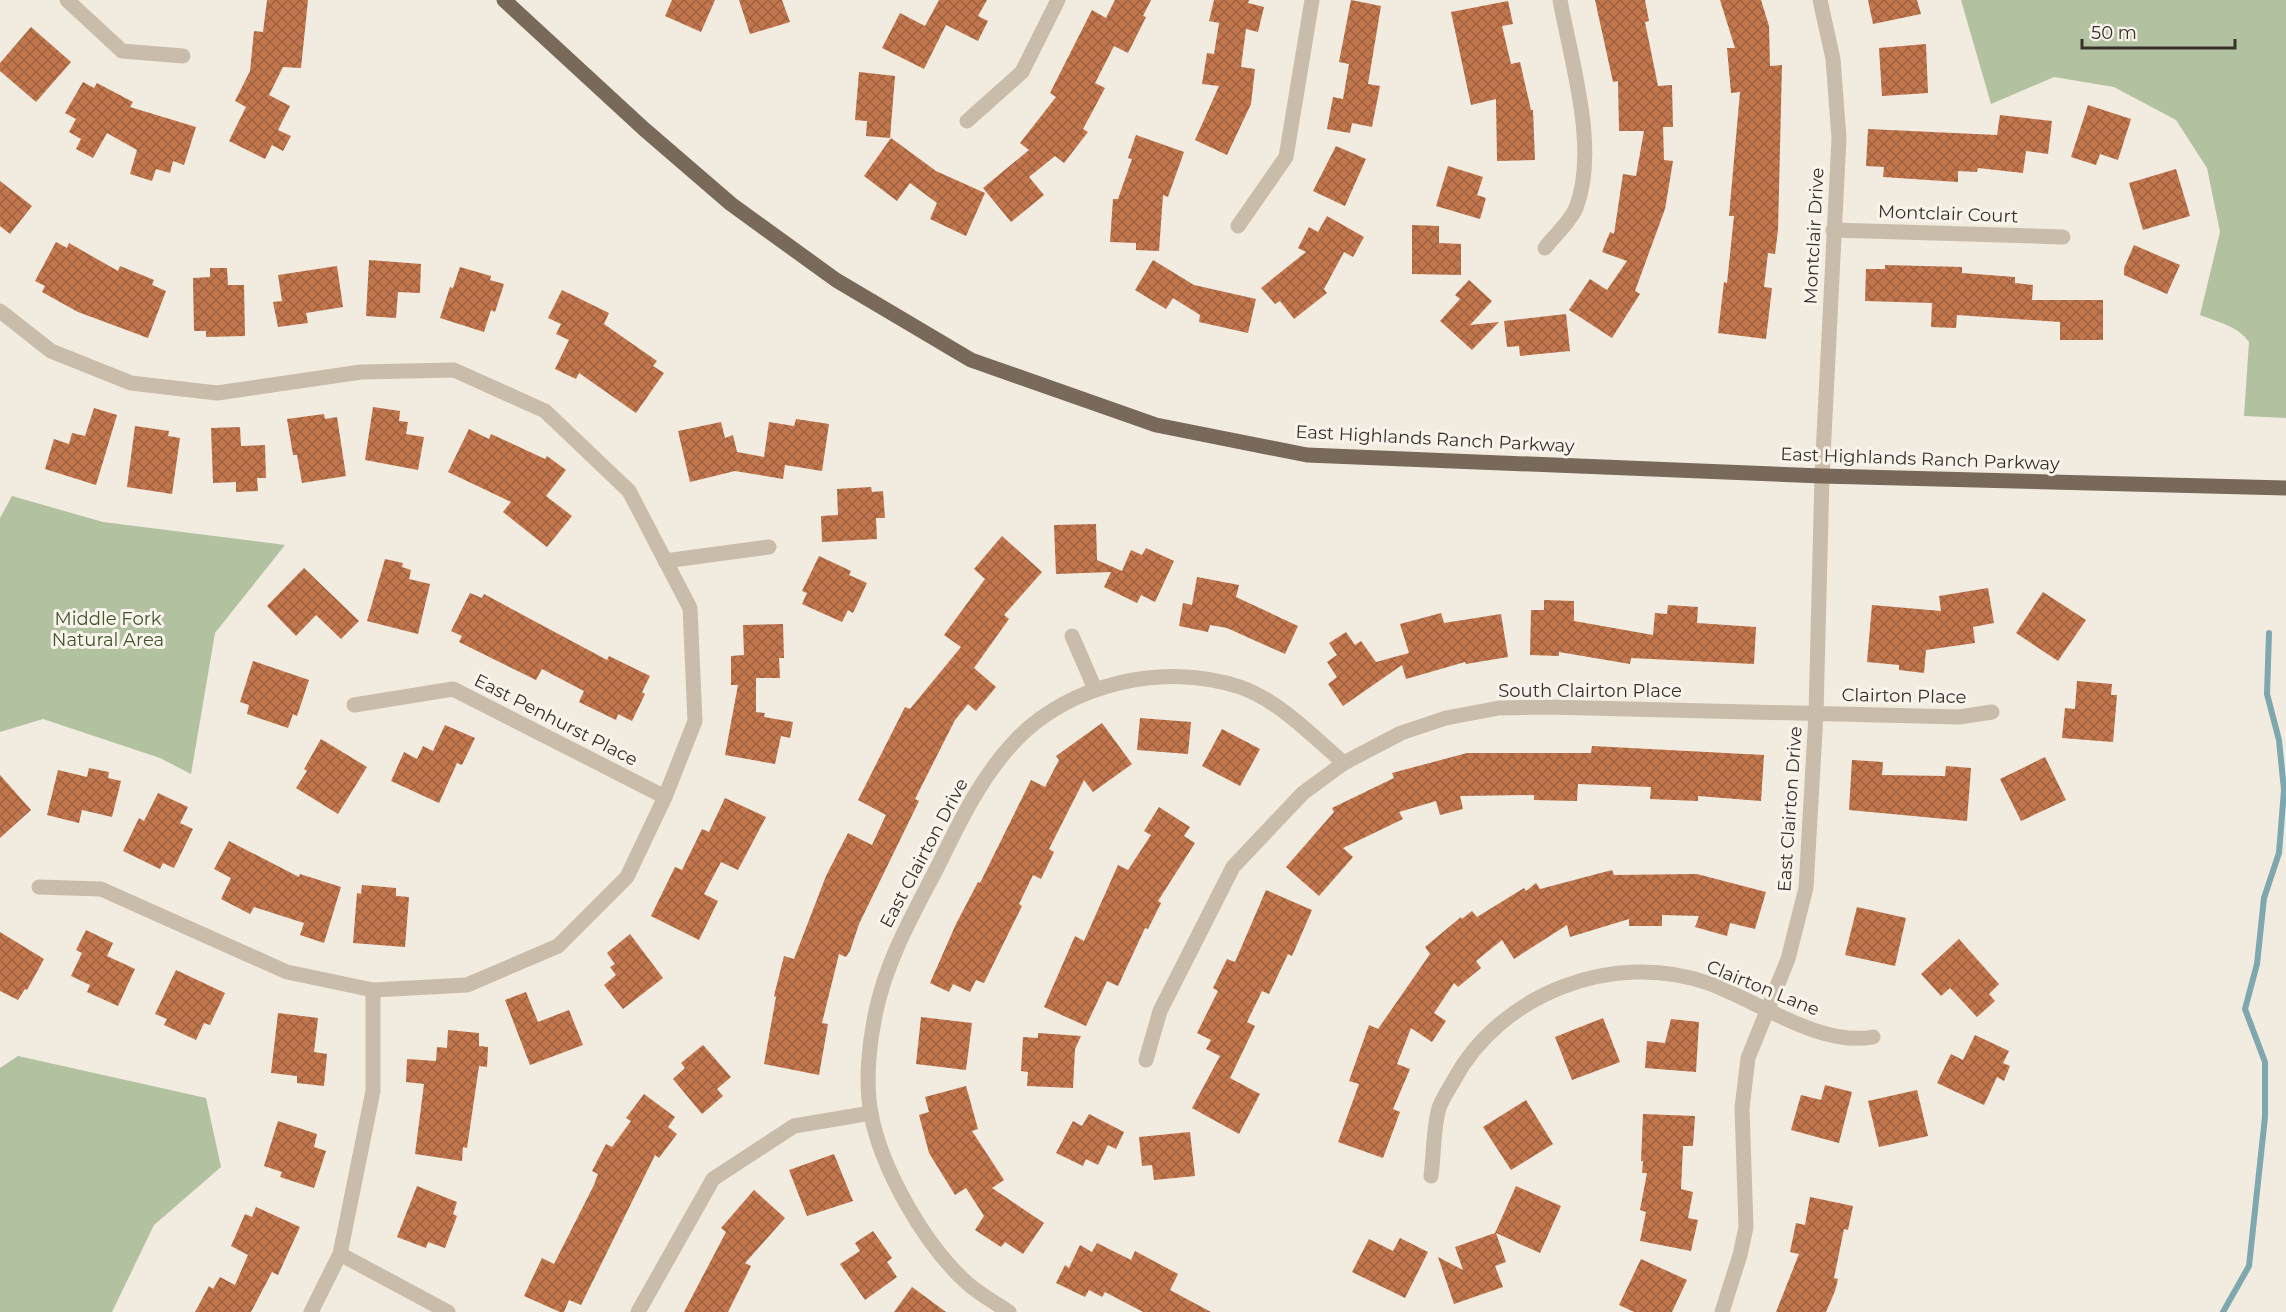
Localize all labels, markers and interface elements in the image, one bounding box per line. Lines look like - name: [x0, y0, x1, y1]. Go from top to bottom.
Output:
- scale bar: [2082, 12, 2235, 50]
- text: 50 m: [2091, 22, 2137, 44]
- street label: Montclair Drive: [1799, 167, 1829, 305]
- street label: Montclair Court: [1877, 201, 2019, 227]
- street label: East Highlands Ranch Parkway: [1295, 421, 1575, 457]
- street label: East Highlands Ranch Parkway: [1780, 443, 2060, 475]
- park label: Middle Fork Natural Area: [52, 608, 164, 651]
- street label: East Penhurst Place: [471, 669, 642, 771]
- street label: South Clairton Place: [1498, 680, 1682, 702]
- street label: Clairton Place: [1841, 684, 1967, 708]
- street label: East Clairton Drive: [1773, 725, 1807, 893]
- street label: East Clairton Drive: [875, 774, 973, 932]
- street label: Clairton Lane: [1703, 955, 1823, 1021]

